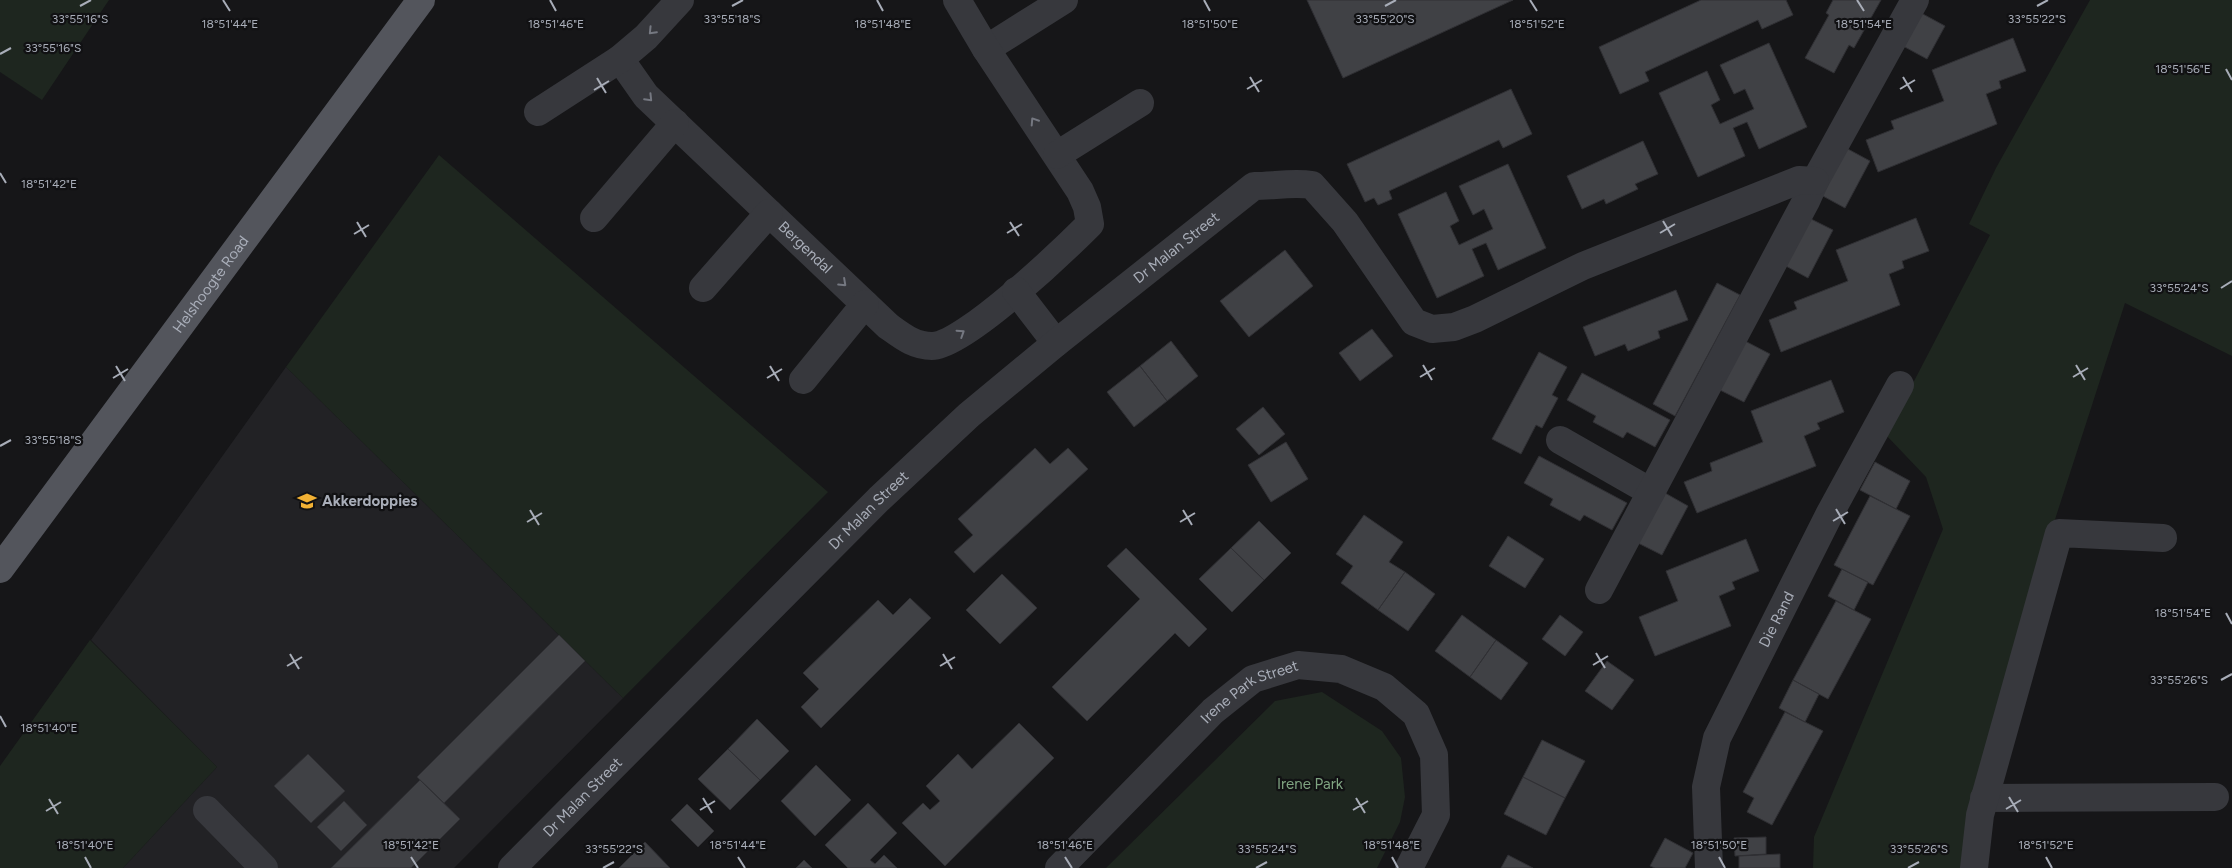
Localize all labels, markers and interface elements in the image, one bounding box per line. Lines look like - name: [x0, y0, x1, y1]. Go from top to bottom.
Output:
- text: 33°55'16"S: [52, 12, 108, 26]
- text: 33°55'18"S: [703, 12, 761, 26]
- text: 33°55'20"S: [1355, 12, 1415, 26]
- text: 33°55'22"S: [2008, 12, 2066, 26]
- text: 18°51'44"E: [202, 17, 258, 31]
- text: 18°51'46"E: [528, 17, 584, 31]
- text: 18°51'48"E: [855, 17, 911, 31]
- text: 18°51'50"E: [1182, 17, 1238, 31]
- text: 18°51'52"E: [1509, 17, 1565, 31]
- text: 18°51'54"E: [1836, 17, 1892, 31]
- one-way arrow: [648, 25, 657, 34]
- text: 33°55'16"S: [25, 41, 81, 55]
- text: 18°51'56"E: [2155, 62, 2211, 76]
- one-way arrow: [644, 92, 653, 101]
- one-way arrow: [1031, 117, 1040, 127]
- text: 18°51'42"E: [21, 177, 77, 191]
- street label: Dr Malan Street: [1130, 208, 1223, 287]
- street label: Bergendal: [775, 218, 836, 277]
- street label: Helshoogte Road: [169, 232, 252, 337]
- one-way arrow: [837, 277, 846, 286]
- text: 33°55'24"S: [2149, 281, 2209, 295]
- one-way arrow: [956, 330, 965, 340]
- text: 33°55'18"S: [24, 433, 82, 447]
- street label: Dr Malan Street: [825, 467, 912, 553]
- school or university icon: Akkerdoppies: [296, 490, 318, 512]
- place label: Akkerdoppies: [322, 492, 417, 510]
- street label: Die Rand: [1755, 589, 1798, 650]
- text: 18°51'54"E: [2155, 606, 2211, 620]
- street label: Irene Park Street: [1197, 656, 1301, 727]
- text: 33°55'26"S: [2150, 673, 2208, 687]
- text: 18°51'40"E: [20, 721, 78, 735]
- street label: Dr Malan Street: [539, 753, 626, 841]
- park label: Irene Park: [1277, 775, 1344, 793]
- text: 18°51'40"E: [56, 838, 114, 852]
- text: 18°51'42"E: [383, 838, 439, 852]
- text: 18°51'44"E: [710, 838, 766, 852]
- text: 18°51'46"E: [1037, 838, 1093, 852]
- text: 18°51'48"E: [1364, 838, 1420, 852]
- text: 18°51'50"E: [1691, 838, 1747, 852]
- text: 18°51'52"E: [2018, 838, 2074, 852]
- text: 33°55'22"S: [585, 842, 643, 856]
- text: 33°55'24"S: [1237, 842, 1297, 856]
- text: 33°55'26"S: [1890, 842, 1948, 856]

